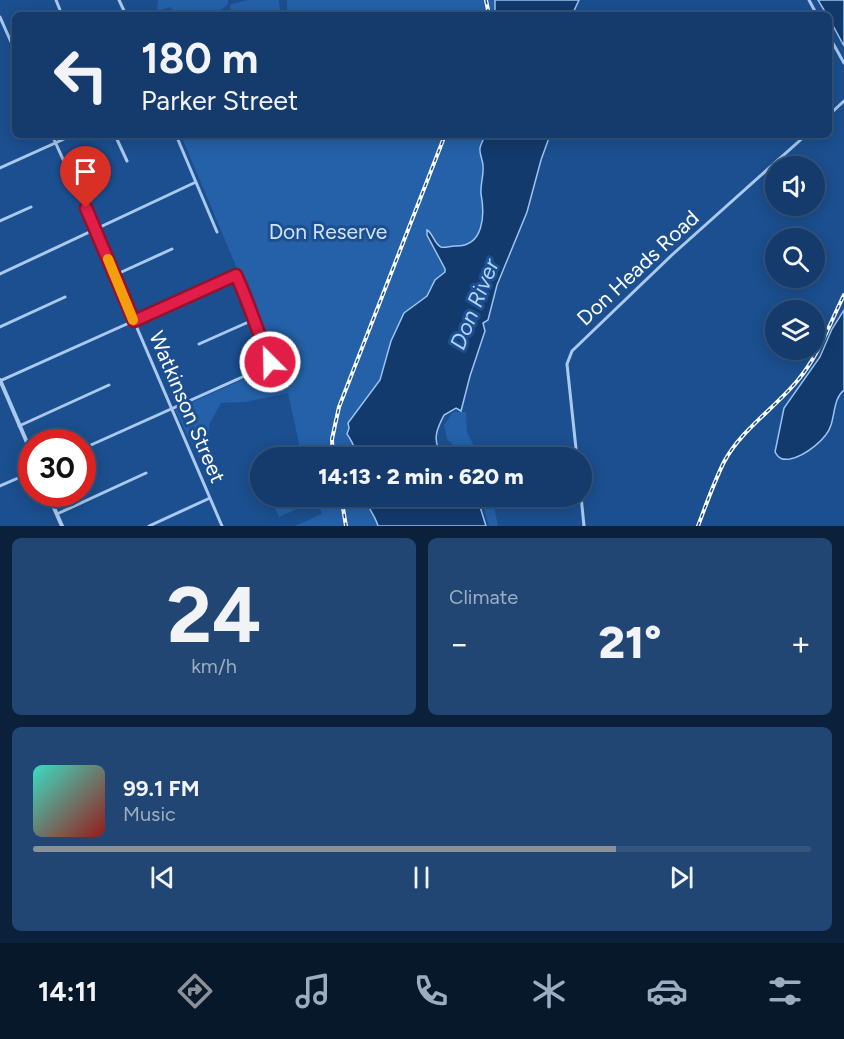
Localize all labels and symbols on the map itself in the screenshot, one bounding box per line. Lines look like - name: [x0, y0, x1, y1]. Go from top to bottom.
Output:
- pin: [60, 146, 111, 208]
- street label: Don Heads Road: [572, 205, 704, 330]
- park label: Don Reserve: [269, 219, 387, 244]
- water label: Don River: [444, 254, 505, 353]
- street label: Watkinson Street: [144, 327, 231, 486]
- position arrow: [238, 330, 302, 394]
- speed limit sign: 30: [18, 429, 96, 507]

